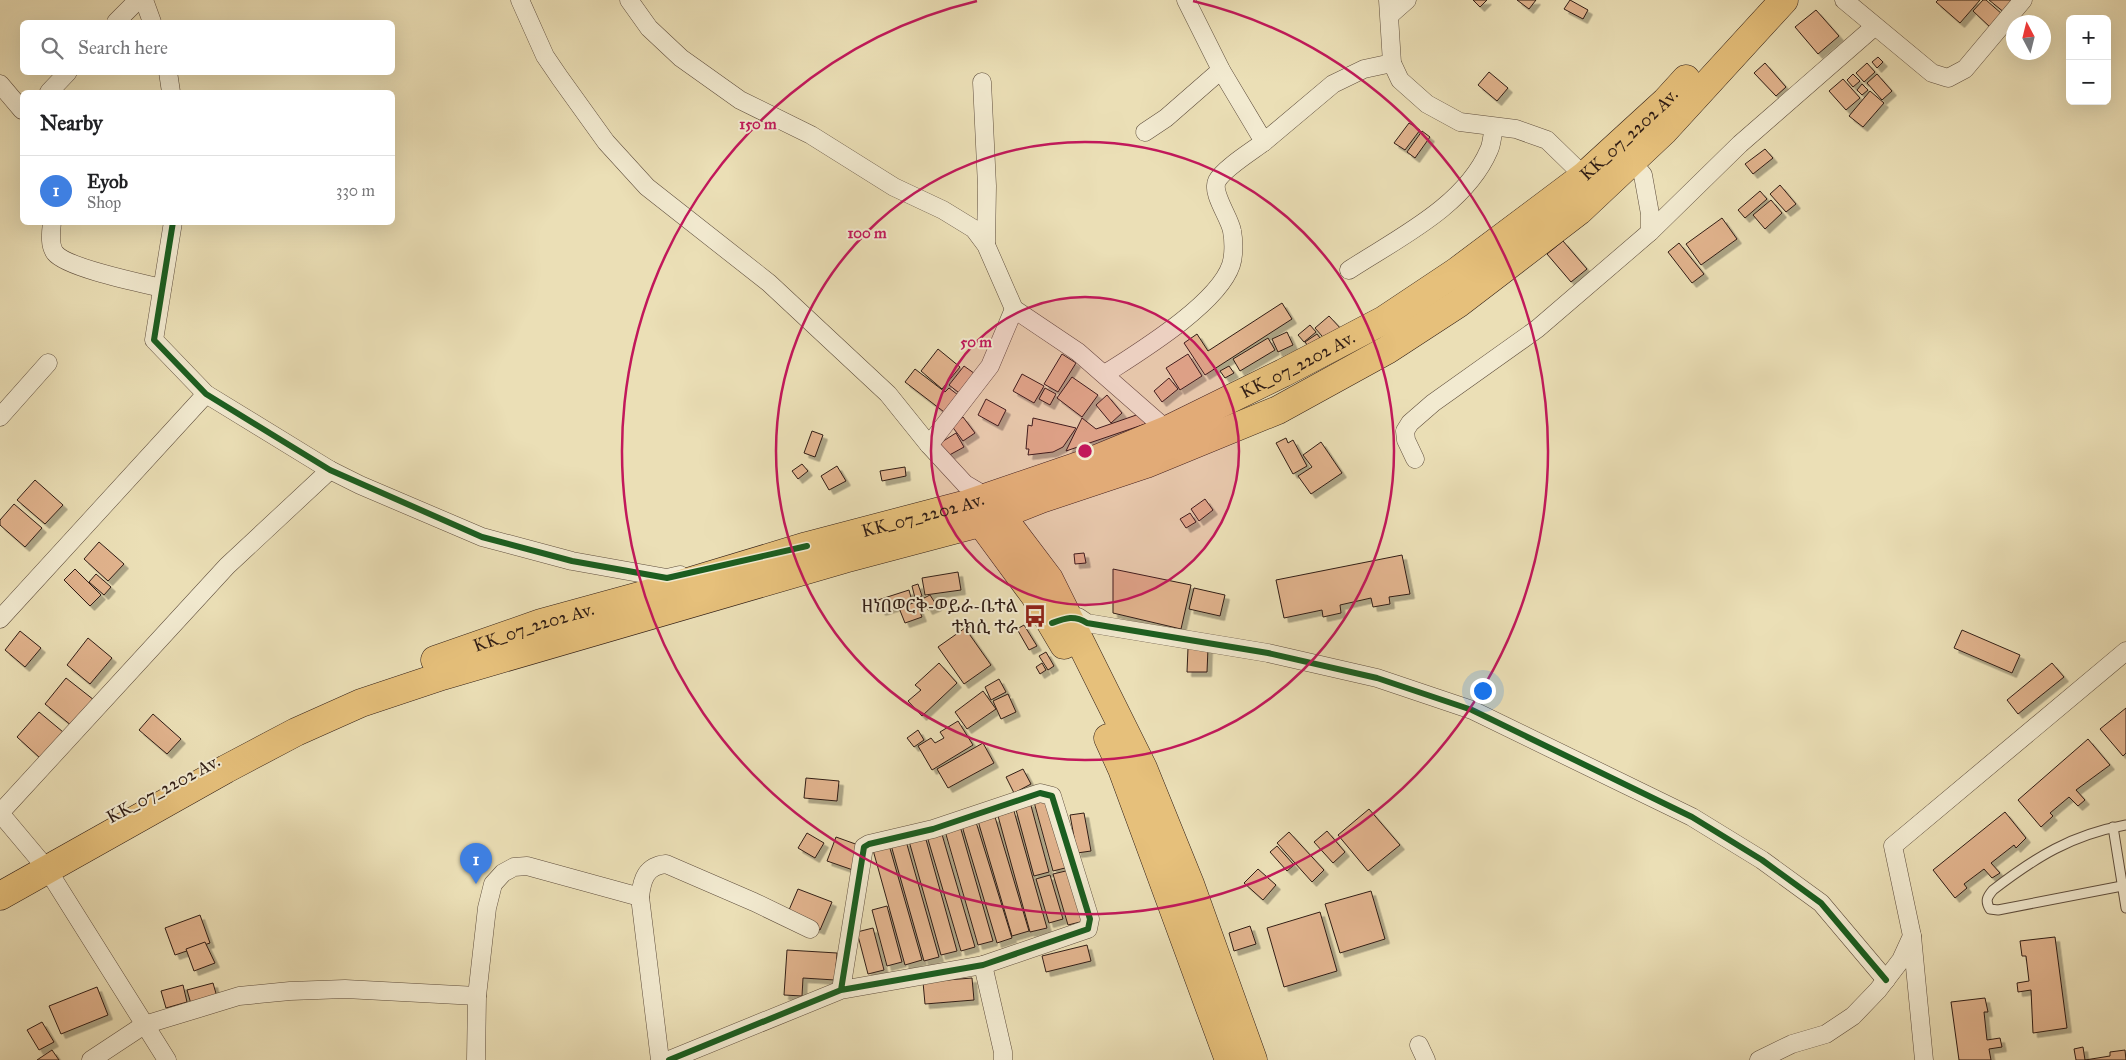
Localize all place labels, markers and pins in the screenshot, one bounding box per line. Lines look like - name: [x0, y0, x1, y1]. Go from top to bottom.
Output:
- centre of rings: [1076, 442, 1094, 460]
- place label: ዘነበወርቅ-ወይራ-ቤተል ተክሲ ተራ: [861, 595, 1018, 638]
- bus stop icon: ዘነበወርቅ-ወይራ-ቤተል ተክሲ ተራ: [1022, 603, 1048, 629]
- pin: 1: [460, 843, 492, 884]

